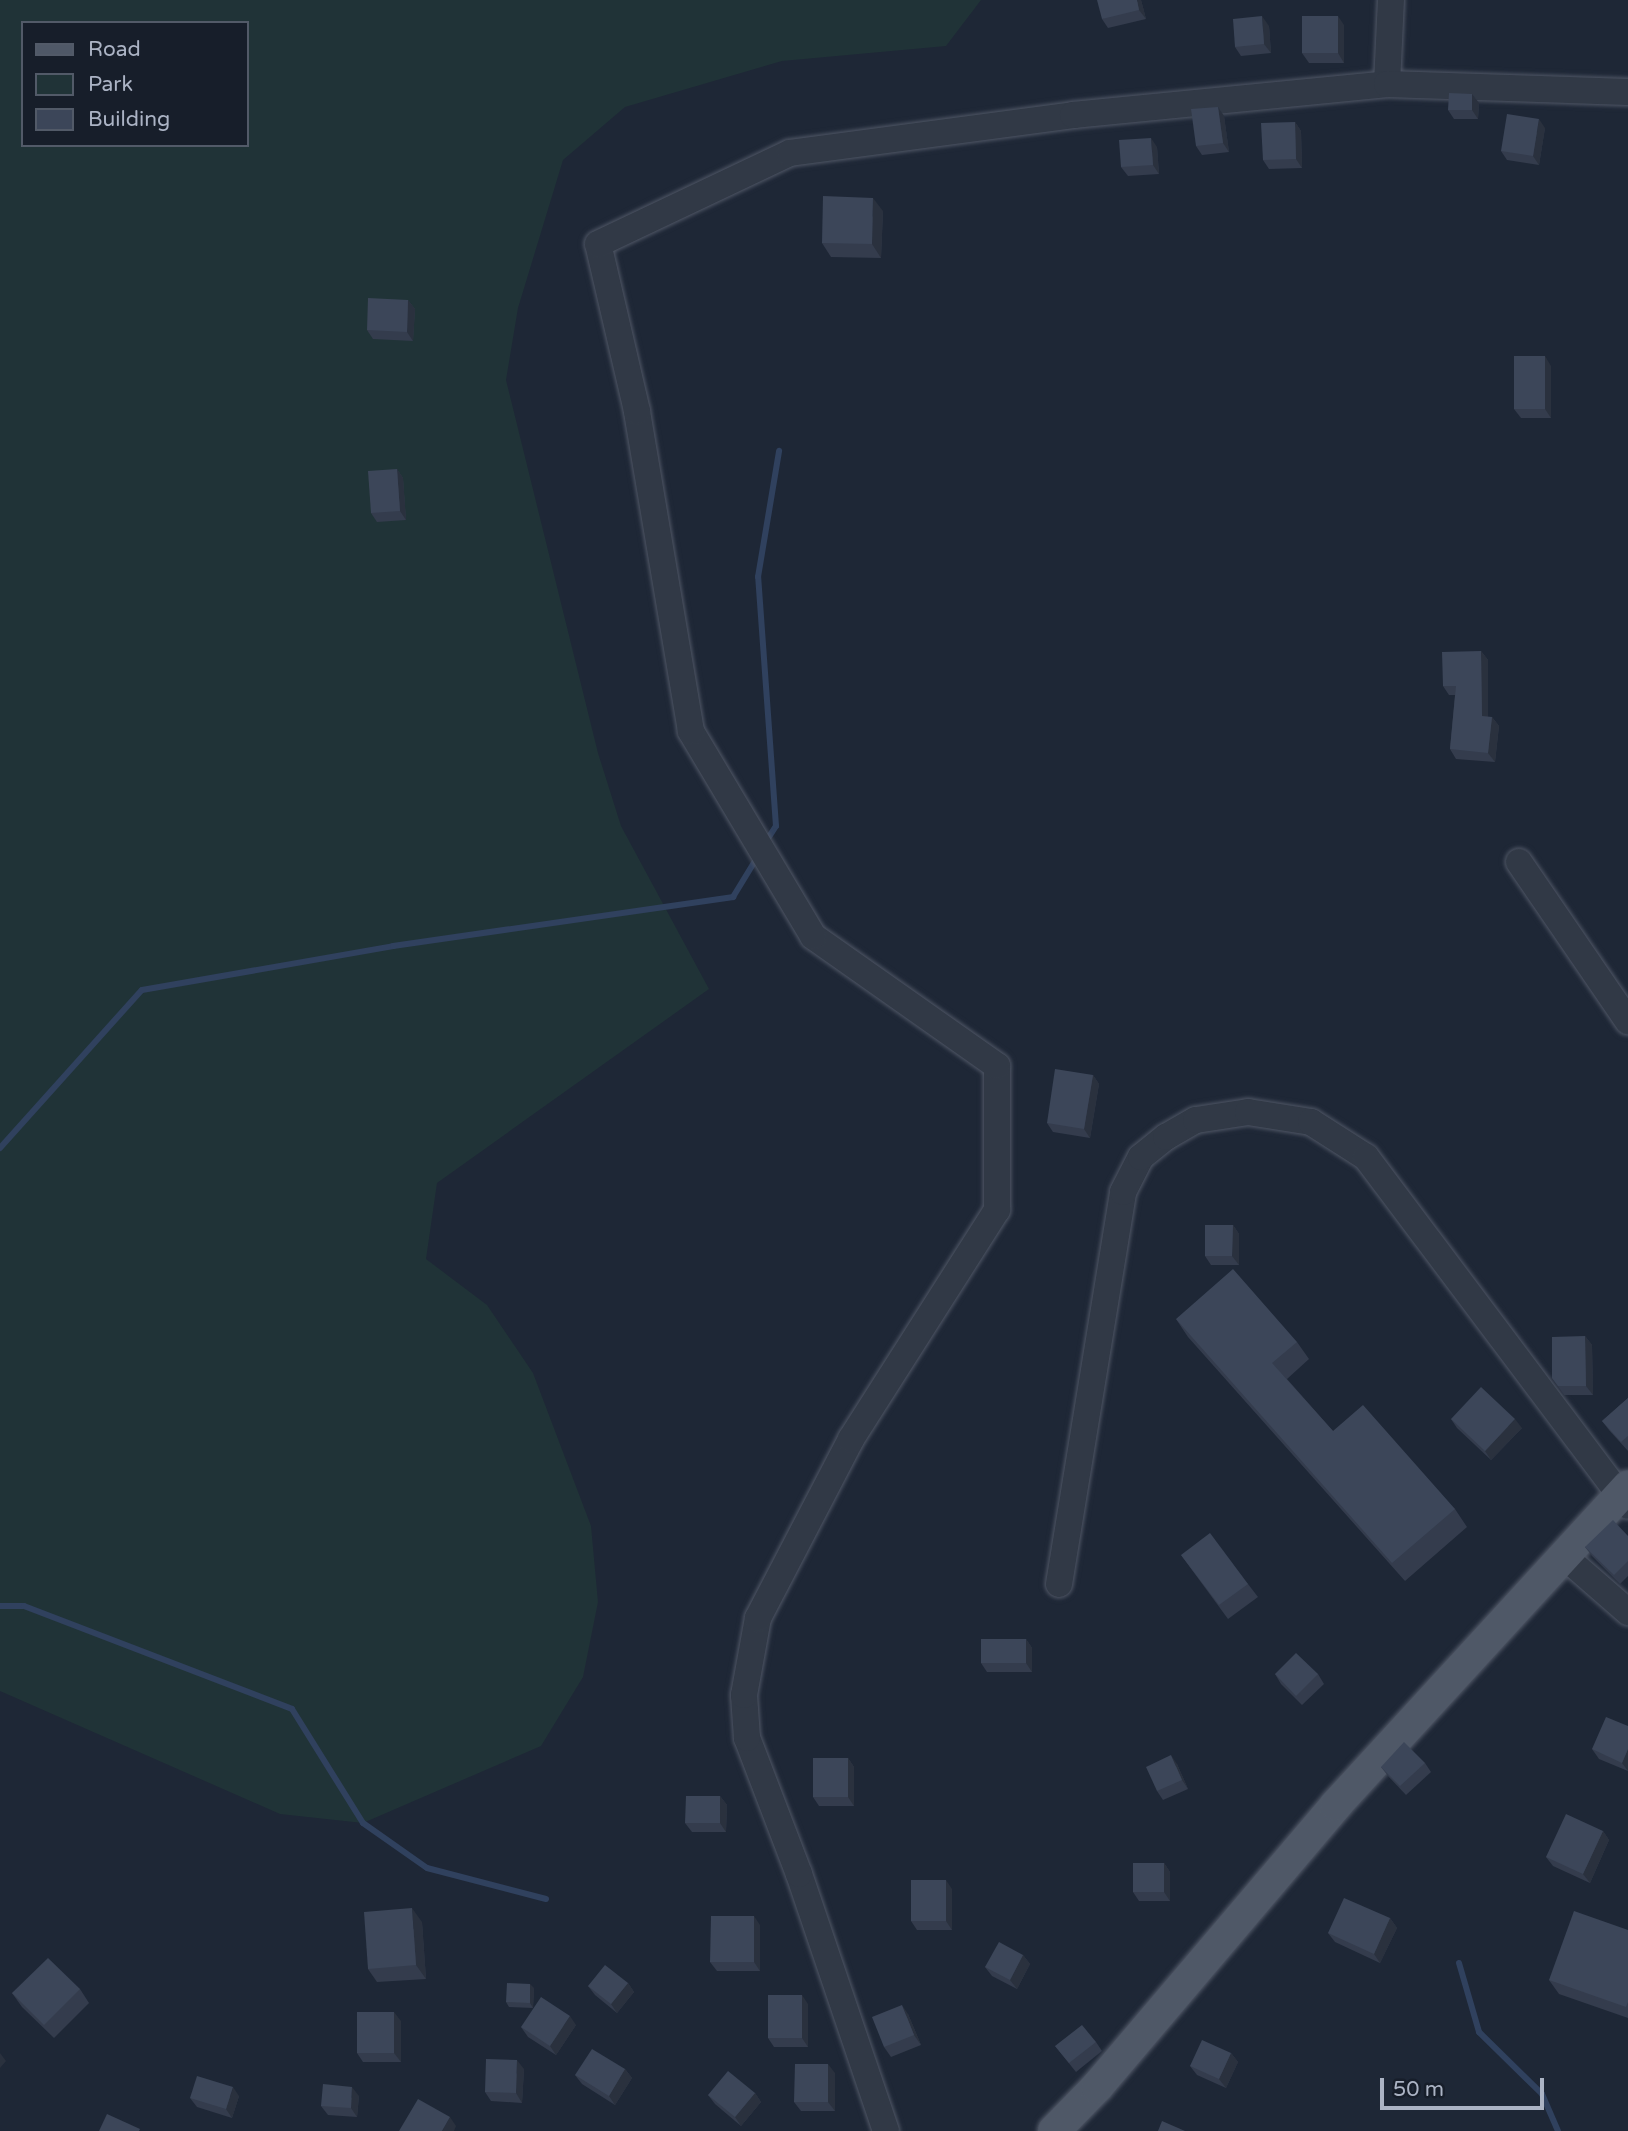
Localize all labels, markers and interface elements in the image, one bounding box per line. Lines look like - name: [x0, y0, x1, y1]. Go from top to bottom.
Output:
- legend: [21, 21, 248, 147]
- text: Road: [88, 37, 141, 62]
- text: Park: [88, 72, 133, 97]
- text: Building: [88, 107, 170, 132]
- scale bar: [1383, 2064, 1548, 2108]
- text: 50 m: [1393, 2077, 1444, 2102]

